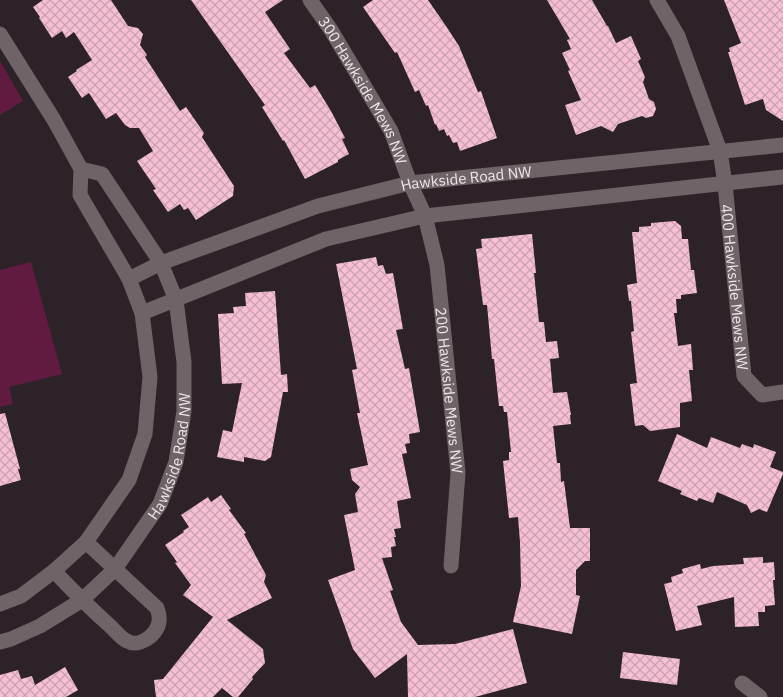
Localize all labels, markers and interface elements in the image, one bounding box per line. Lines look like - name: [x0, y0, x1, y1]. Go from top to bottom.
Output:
- street label: 300 Hawkside Mews NW: [315, 12, 412, 167]
- street label: Hawkside Road NW: [399, 161, 533, 194]
- street label: 400 Hawkside Mews NW: [718, 203, 753, 372]
- street label: 200 Hawkside Mews NW: [432, 306, 468, 475]
- street label: Hawkside Road NW: [143, 392, 194, 523]

